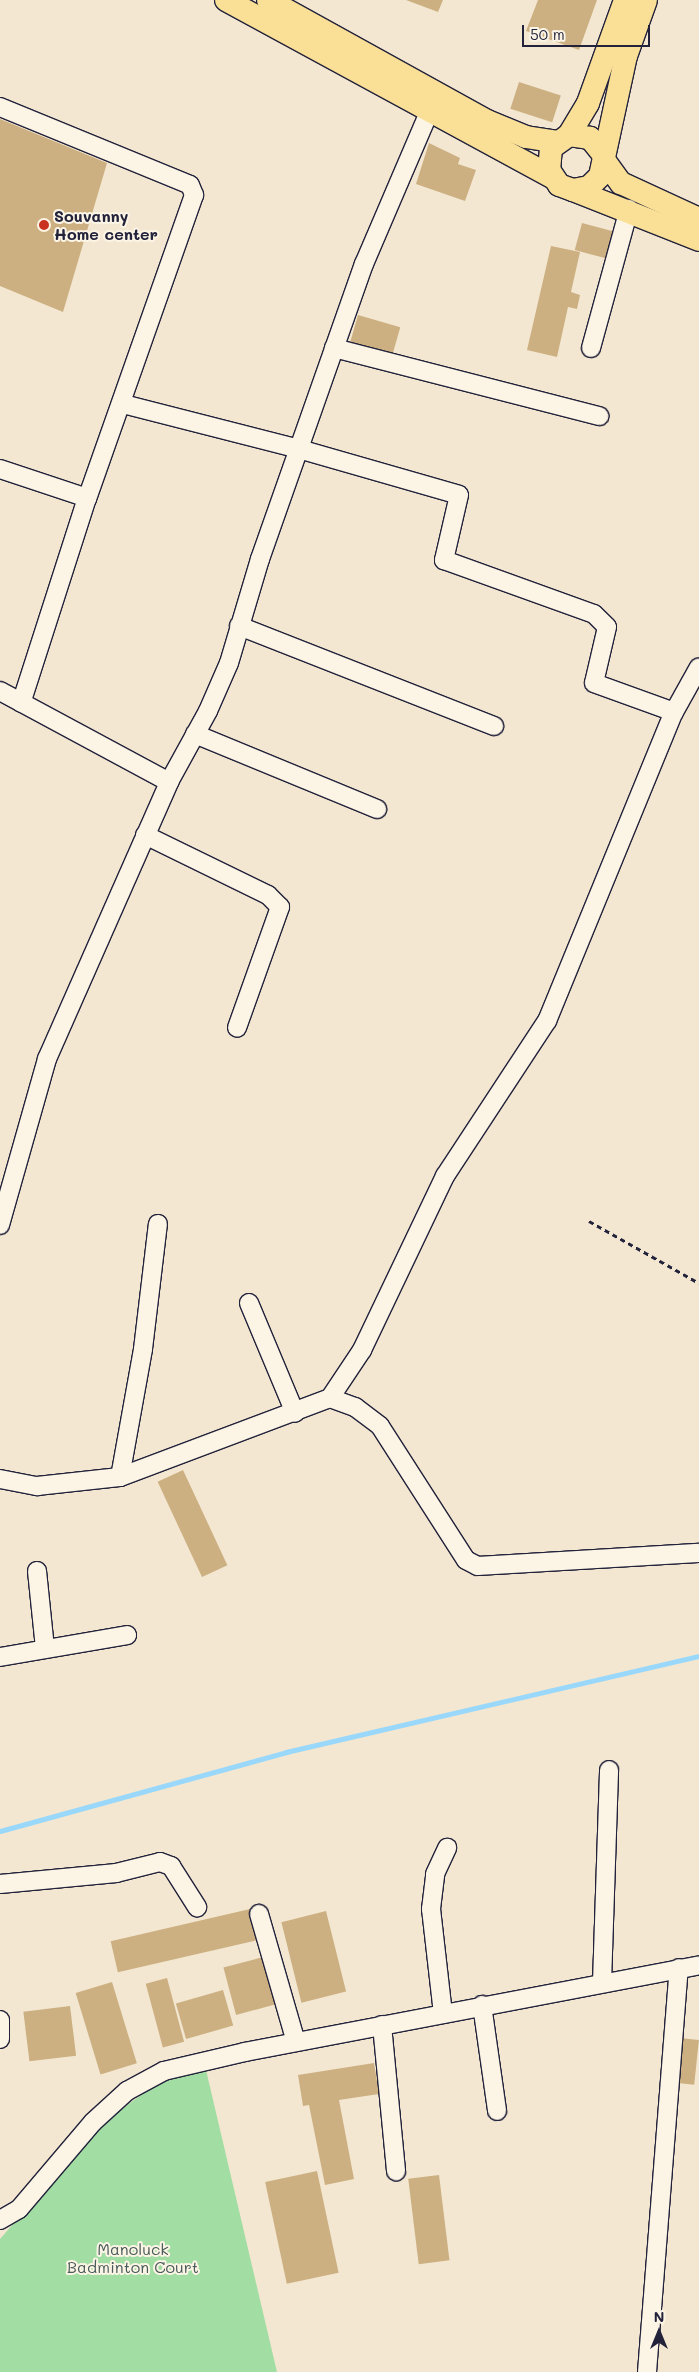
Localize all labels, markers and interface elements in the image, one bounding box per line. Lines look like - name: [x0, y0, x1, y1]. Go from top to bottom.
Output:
- scale bar: [524, 15, 652, 47]
- text: 50 m: [530, 24, 565, 44]
- place label: Souvanny Home center: [54, 206, 158, 244]
- marker: Souvanny Home center: [38, 219, 50, 231]
- park label: Manoluck Badminton Court: [67, 2239, 199, 2277]
- north arrow: [634, 2307, 684, 2357]
- text: N: [654, 2307, 664, 2326]

